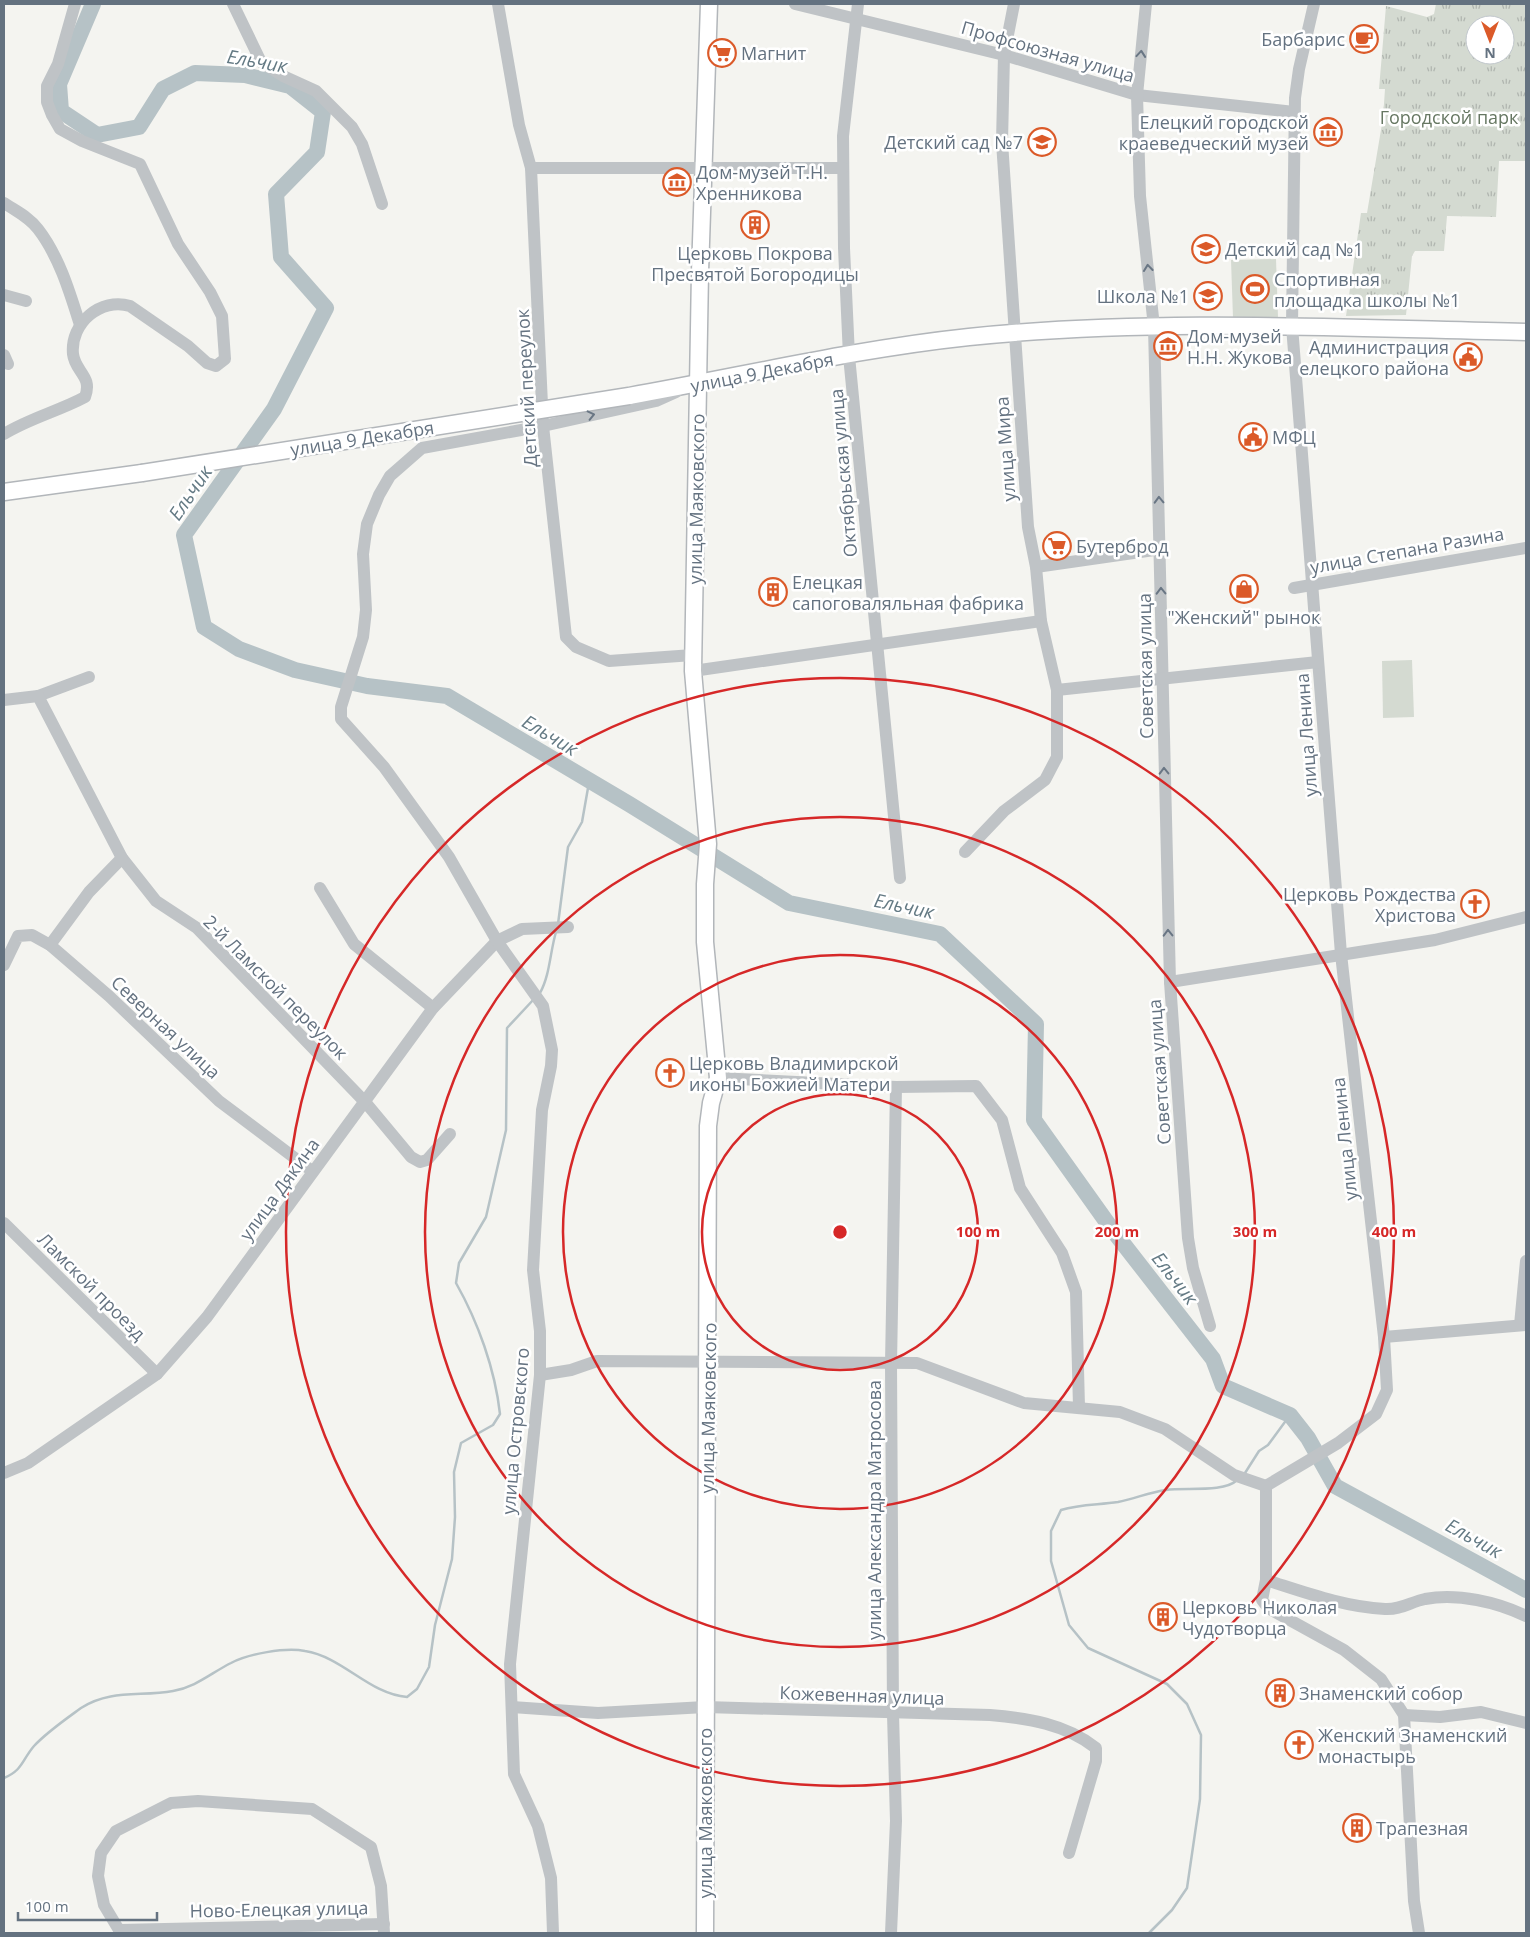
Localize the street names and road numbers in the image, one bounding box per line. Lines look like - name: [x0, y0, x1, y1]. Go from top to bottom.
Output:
- street label: Профсоюзная улица: [959, 15, 1137, 87]
- street label: Детский переулок: [510, 308, 542, 468]
- street label: улица 9 Декабря: [688, 346, 836, 398]
- street label: Октябрьская улица: [824, 388, 862, 558]
- street label: улица Мира: [989, 396, 1021, 502]
- street label: улица Маяковского: [683, 413, 709, 585]
- street label: улица 9 Декабря: [288, 415, 436, 461]
- street label: улица Степана Разина: [1308, 521, 1506, 579]
- street label: Советская улица: [1132, 593, 1158, 739]
- street label: улица Ленина: [1290, 672, 1322, 798]
- street label: 2-й Ламской переулок: [199, 910, 354, 1065]
- street label: Северная улица: [106, 970, 226, 1084]
- street label: Советская улица: [1142, 998, 1176, 1146]
- street label: улица Ленина: [1326, 1076, 1362, 1202]
- street label: улица Дякина: [234, 1133, 324, 1245]
- street label: Ламской проезд: [33, 1227, 151, 1345]
- street label: улица Маяковского: [695, 1322, 721, 1494]
- street label: улица Островского: [496, 1347, 534, 1515]
- street label: улица Александра Матросова: [862, 1380, 886, 1640]
- street label: Кожевенная улица: [779, 1680, 945, 1710]
- street label: улица Маяковского: [693, 1728, 717, 1898]
- street label: Ново-Елецкая улица: [189, 1895, 369, 1923]

